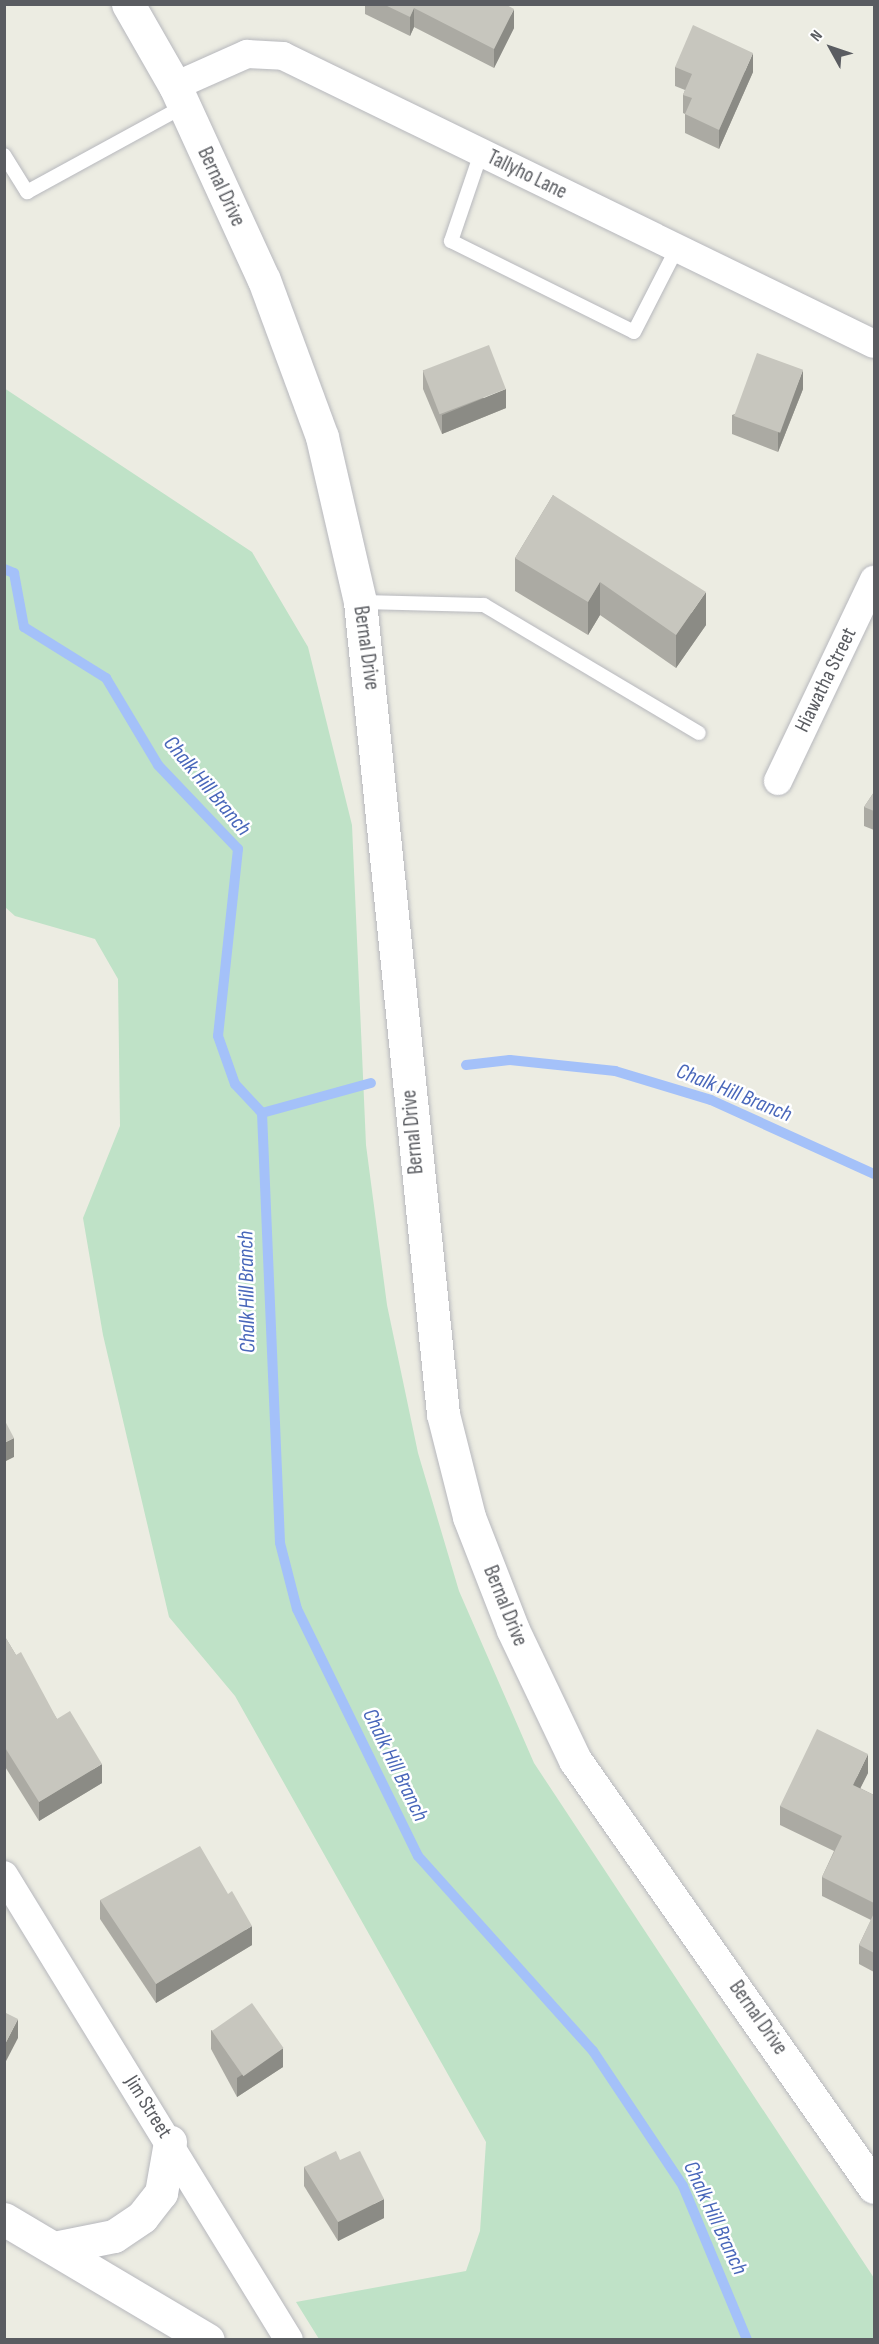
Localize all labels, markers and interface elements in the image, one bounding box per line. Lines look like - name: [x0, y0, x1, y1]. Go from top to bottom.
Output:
- north arrow: [801, 18, 861, 78]
- text: N: [807, 27, 827, 45]
- street label: Bernal Drive: [192, 143, 250, 231]
- street label: Tallyho Lane: [483, 145, 571, 205]
- street label: Bernal Drive: [348, 604, 384, 692]
- street label: Hiawatha Street: [790, 624, 862, 736]
- water label: Chalk Hill Branch: [158, 731, 256, 841]
- water label: Chalk Hill Branch: [672, 1058, 796, 1128]
- street label: Bernal Drive: [397, 1089, 429, 1175]
- water label: Chalk Hill Branch: [233, 1231, 261, 1353]
- street label: Bernal Drive: [477, 1562, 533, 1650]
- water label: Chalk Hill Branch: [356, 1704, 434, 1826]
- street label: Bernal Drive: [723, 1976, 793, 2060]
- street label: Jim Street: [119, 2071, 177, 2143]
- water label: Chalk Hill Branch: [677, 2157, 753, 2279]

